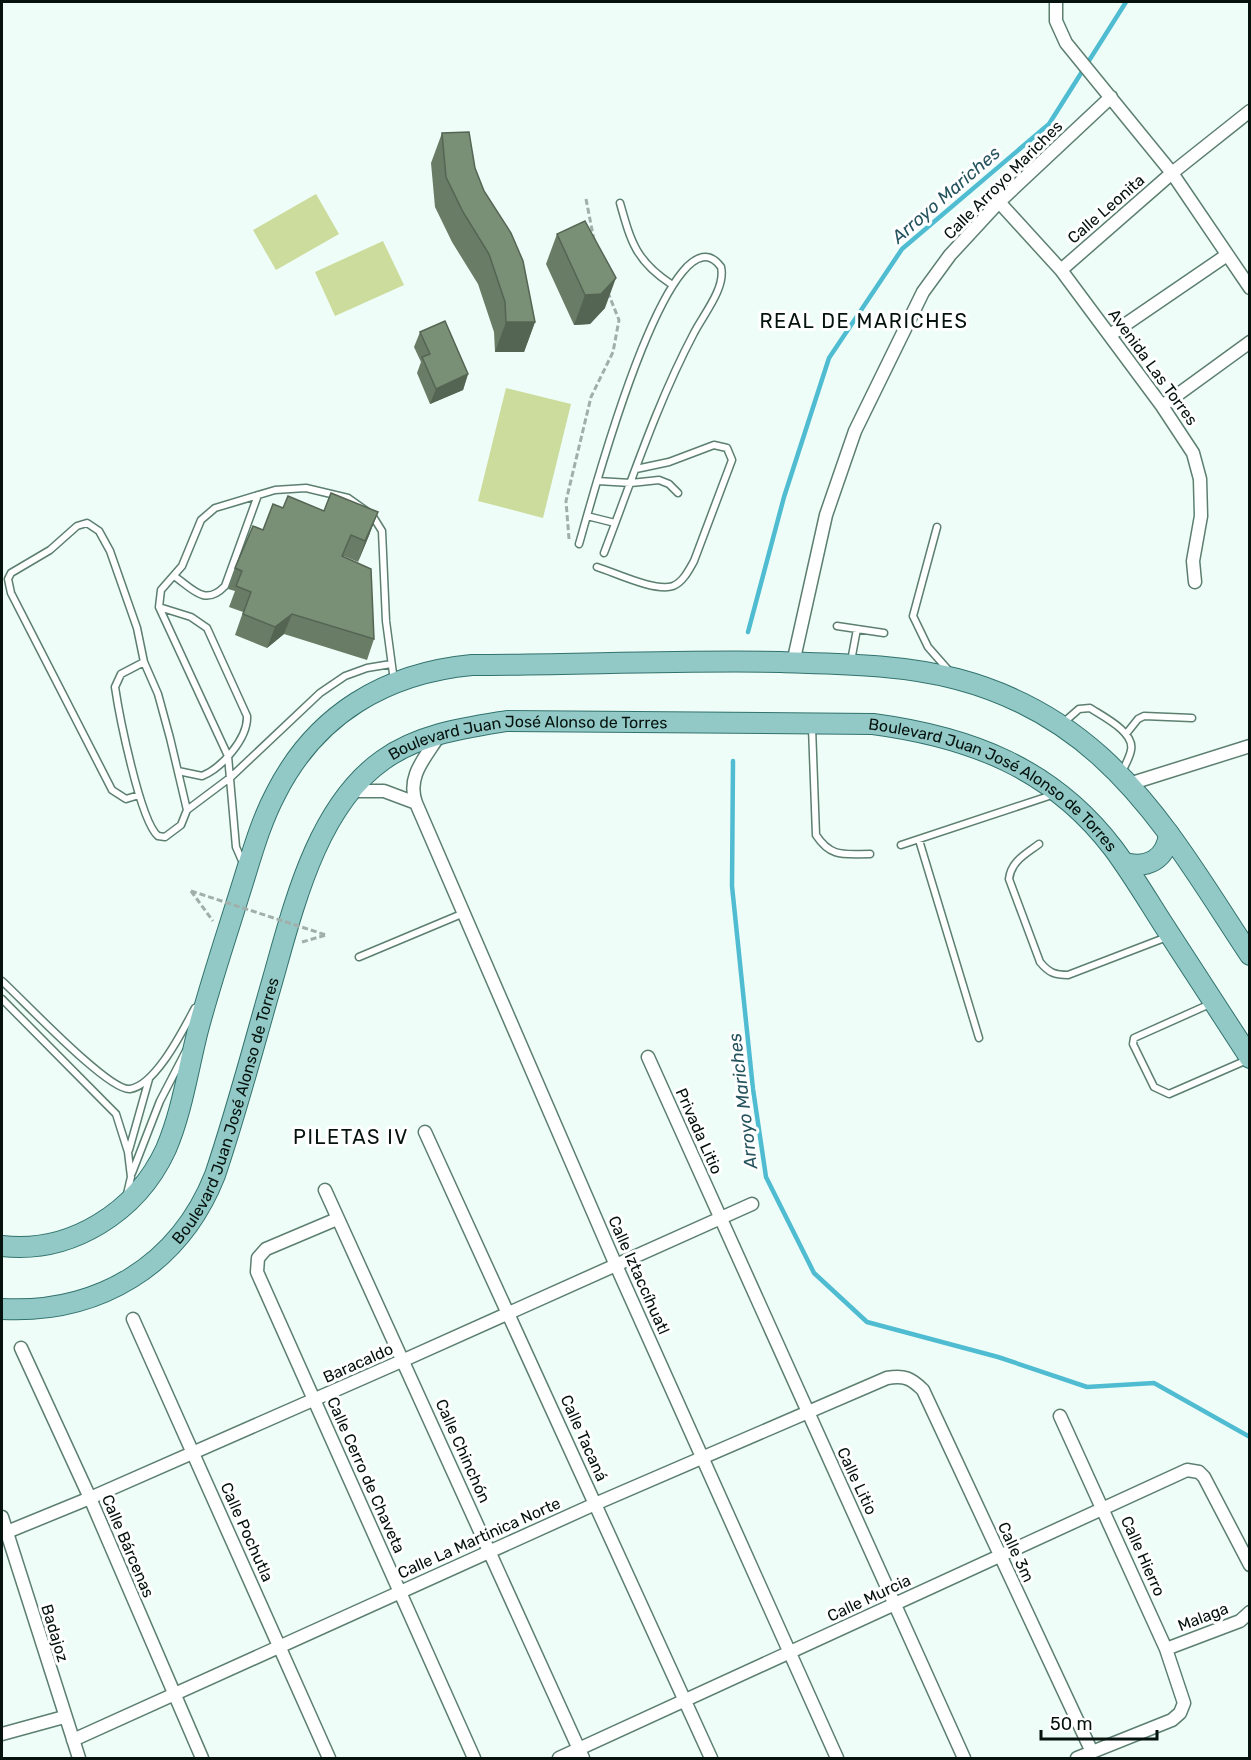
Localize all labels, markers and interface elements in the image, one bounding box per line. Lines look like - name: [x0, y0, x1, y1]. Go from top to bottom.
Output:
- street label: Calle Arroyo Mariches: [939, 116, 1067, 244]
- water label: Arroyo Mariches: [887, 142, 1005, 248]
- street label: Calle Leonita: [1064, 170, 1148, 248]
- street label: Avenida Las Torres: [1104, 305, 1202, 429]
- district label: REAL DE MARICHES: [759, 309, 969, 333]
- street label: Boulevard Juan José Alonso de Torres: [385, 711, 668, 764]
- street label: Boulevard Juan José Alonso de Torres: [867, 714, 1121, 855]
- street label: Boulevard Juan José Alonso de Torres: [167, 975, 282, 1247]
- water label: Arroyo Mariches: [724, 1032, 762, 1171]
- street label: Privada Litio: [672, 1085, 726, 1177]
- district label: PILETAS IV: [293, 1125, 409, 1149]
- street label: Calle Iztaccíhuatl: [604, 1213, 674, 1337]
- street label: Baracaldo: [320, 1339, 396, 1387]
- street label: Calle Tacaná: [556, 1392, 612, 1484]
- street label: Calle Cerro de Chaveta: [323, 1394, 409, 1556]
- street label: Calle Chinchón: [432, 1396, 494, 1506]
- street label: Calle Litio: [833, 1444, 881, 1518]
- street label: Calle Pochutla: [217, 1479, 277, 1585]
- street label: Calle Bárcenas: [98, 1492, 158, 1600]
- street label: Calle La Martinica Norte: [395, 1493, 563, 1583]
- street label: Calle Hierro: [1117, 1513, 1169, 1599]
- street label: Calle 3m: [994, 1519, 1038, 1585]
- street label: Calle Murcia: [824, 1570, 914, 1626]
- street label: Malaga: [1175, 1599, 1231, 1635]
- street label: Badajoz: [37, 1602, 73, 1664]
- scale bar: [1041, 1703, 1156, 1741]
- text: 50 m: [1050, 1713, 1093, 1735]

